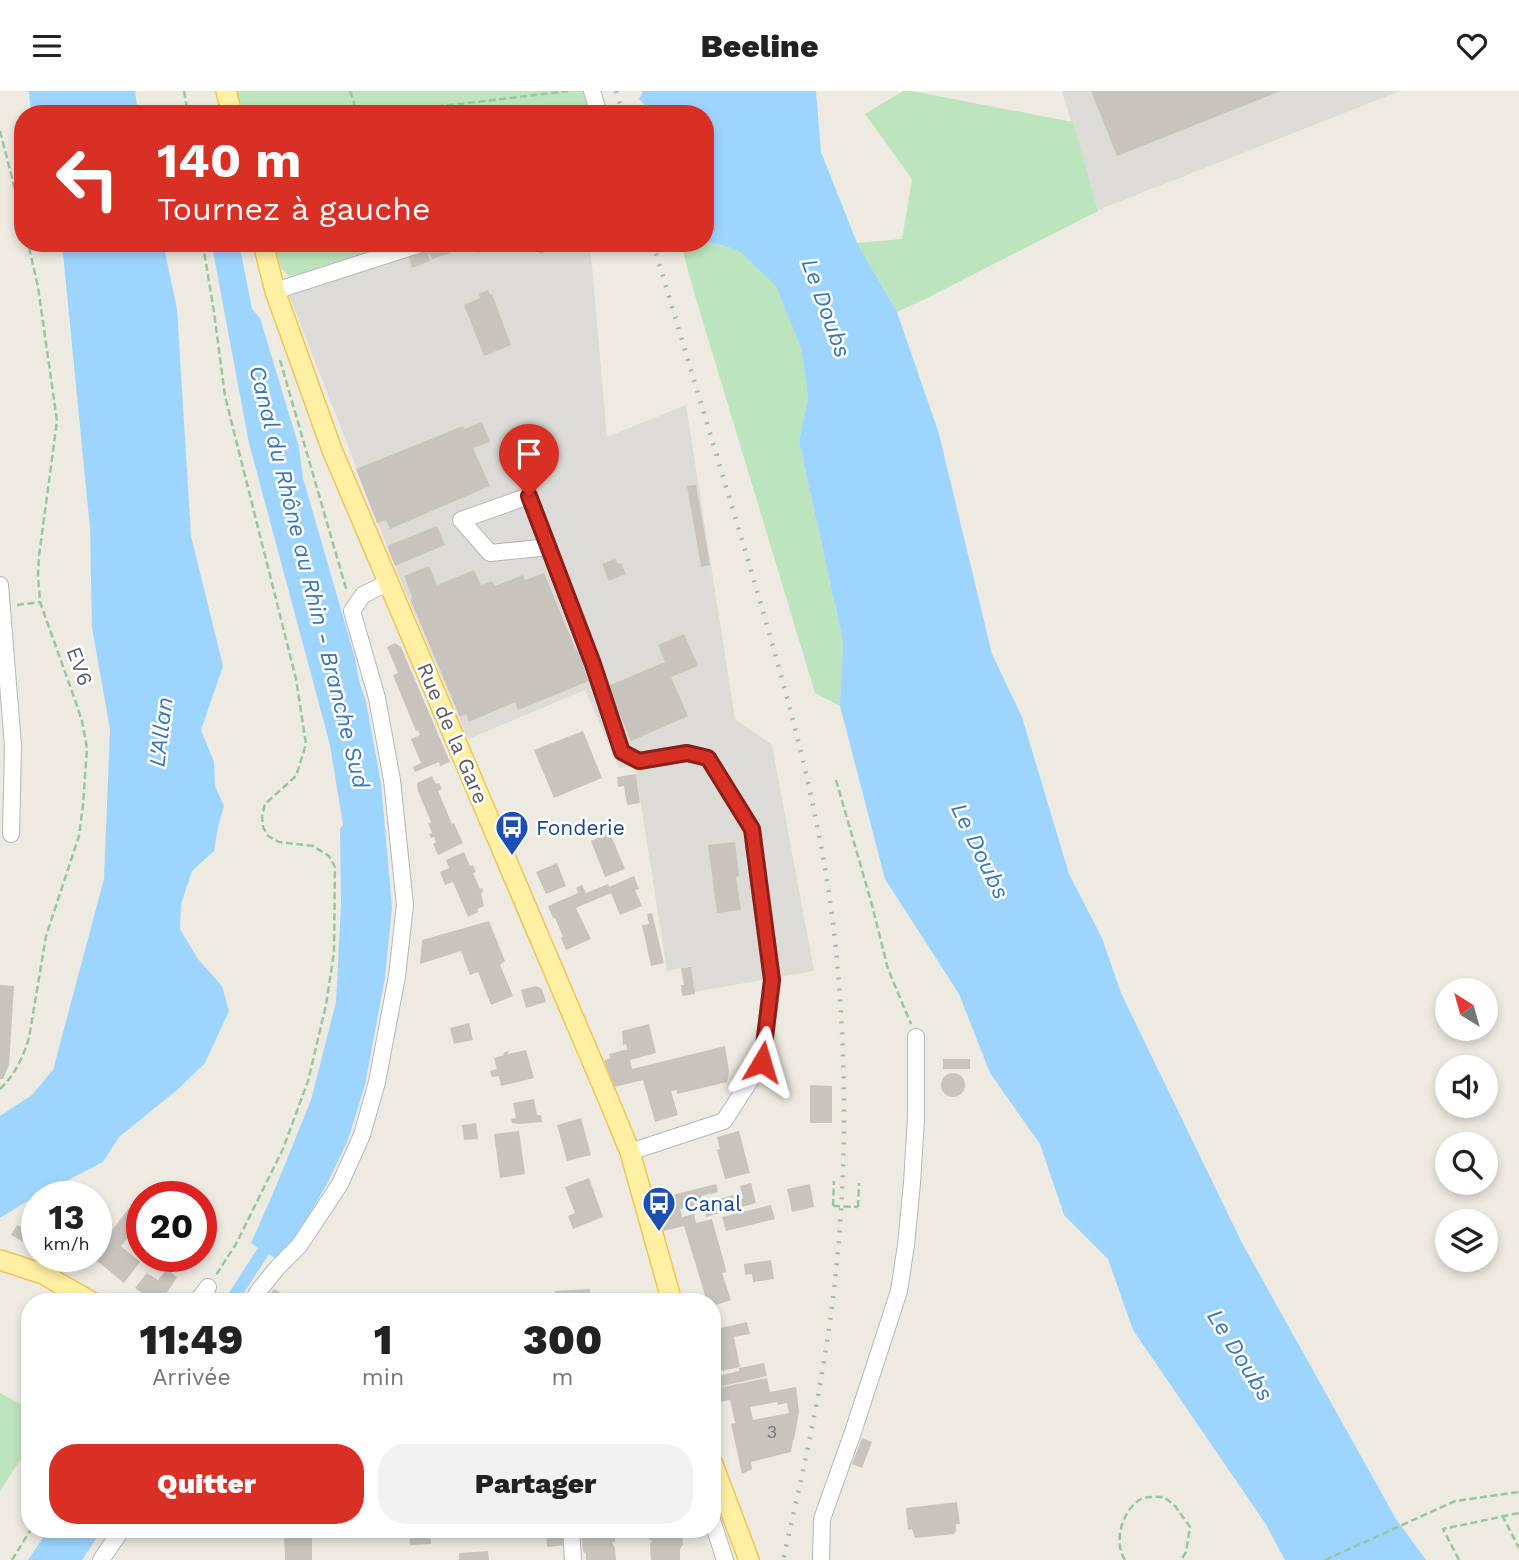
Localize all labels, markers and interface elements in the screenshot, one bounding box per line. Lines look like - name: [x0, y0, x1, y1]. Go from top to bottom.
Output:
- icon: menu: [28, 27, 66, 65]
- text: Beeline: [700, 27, 819, 65]
- icon: heart: [1453, 27, 1491, 65]
- text: 140 m: [157, 131, 301, 189]
- icon: left: [42, 133, 133, 224]
- text: Tournez à gauche: [157, 190, 430, 228]
- water label: Le Doubs: [796, 255, 856, 361]
- water label: Canal du Rhône au Rhin - Branche Sud: [243, 363, 375, 792]
- pin: [499, 424, 559, 496]
- icon: arrive: [510, 435, 548, 473]
- street label: EV6: [61, 643, 99, 689]
- street label: Rue de la Gare: [412, 659, 494, 807]
- water label: L'Allan: [143, 696, 179, 768]
- water label: Le Doubs: [945, 799, 1015, 904]
- bus stop icon: Fonderie: [493, 808, 531, 857]
- place label: Fonderie: [536, 815, 625, 840]
- north arrow: [1435, 978, 1498, 1041]
- map controls: [1435, 978, 1498, 1272]
- position arrow: [725, 1025, 799, 1099]
- button: sound: [1435, 1055, 1498, 1118]
- button: search: [1435, 1132, 1498, 1195]
- speed limit sign: 20: [126, 1181, 217, 1272]
- bus stop icon: Canal: [640, 1184, 678, 1233]
- place label: Canal: [684, 1191, 742, 1216]
- text: 13: [49, 1196, 84, 1238]
- button: layers: [1435, 1209, 1498, 1272]
- text: km/h: [43, 1233, 90, 1254]
- water label: Le Doubs: [1201, 1304, 1279, 1406]
- text: 11:49: [140, 1315, 243, 1364]
- text: 1: [374, 1315, 392, 1364]
- text: 300: [523, 1315, 602, 1364]
- text: Arrivée: [152, 1364, 231, 1391]
- text: min: [362, 1364, 404, 1391]
- text: m: [552, 1364, 574, 1391]
- house number: 3: [767, 1421, 777, 1442]
- button: Quitter: [49, 1444, 364, 1524]
- button: Partager: [378, 1444, 693, 1524]

